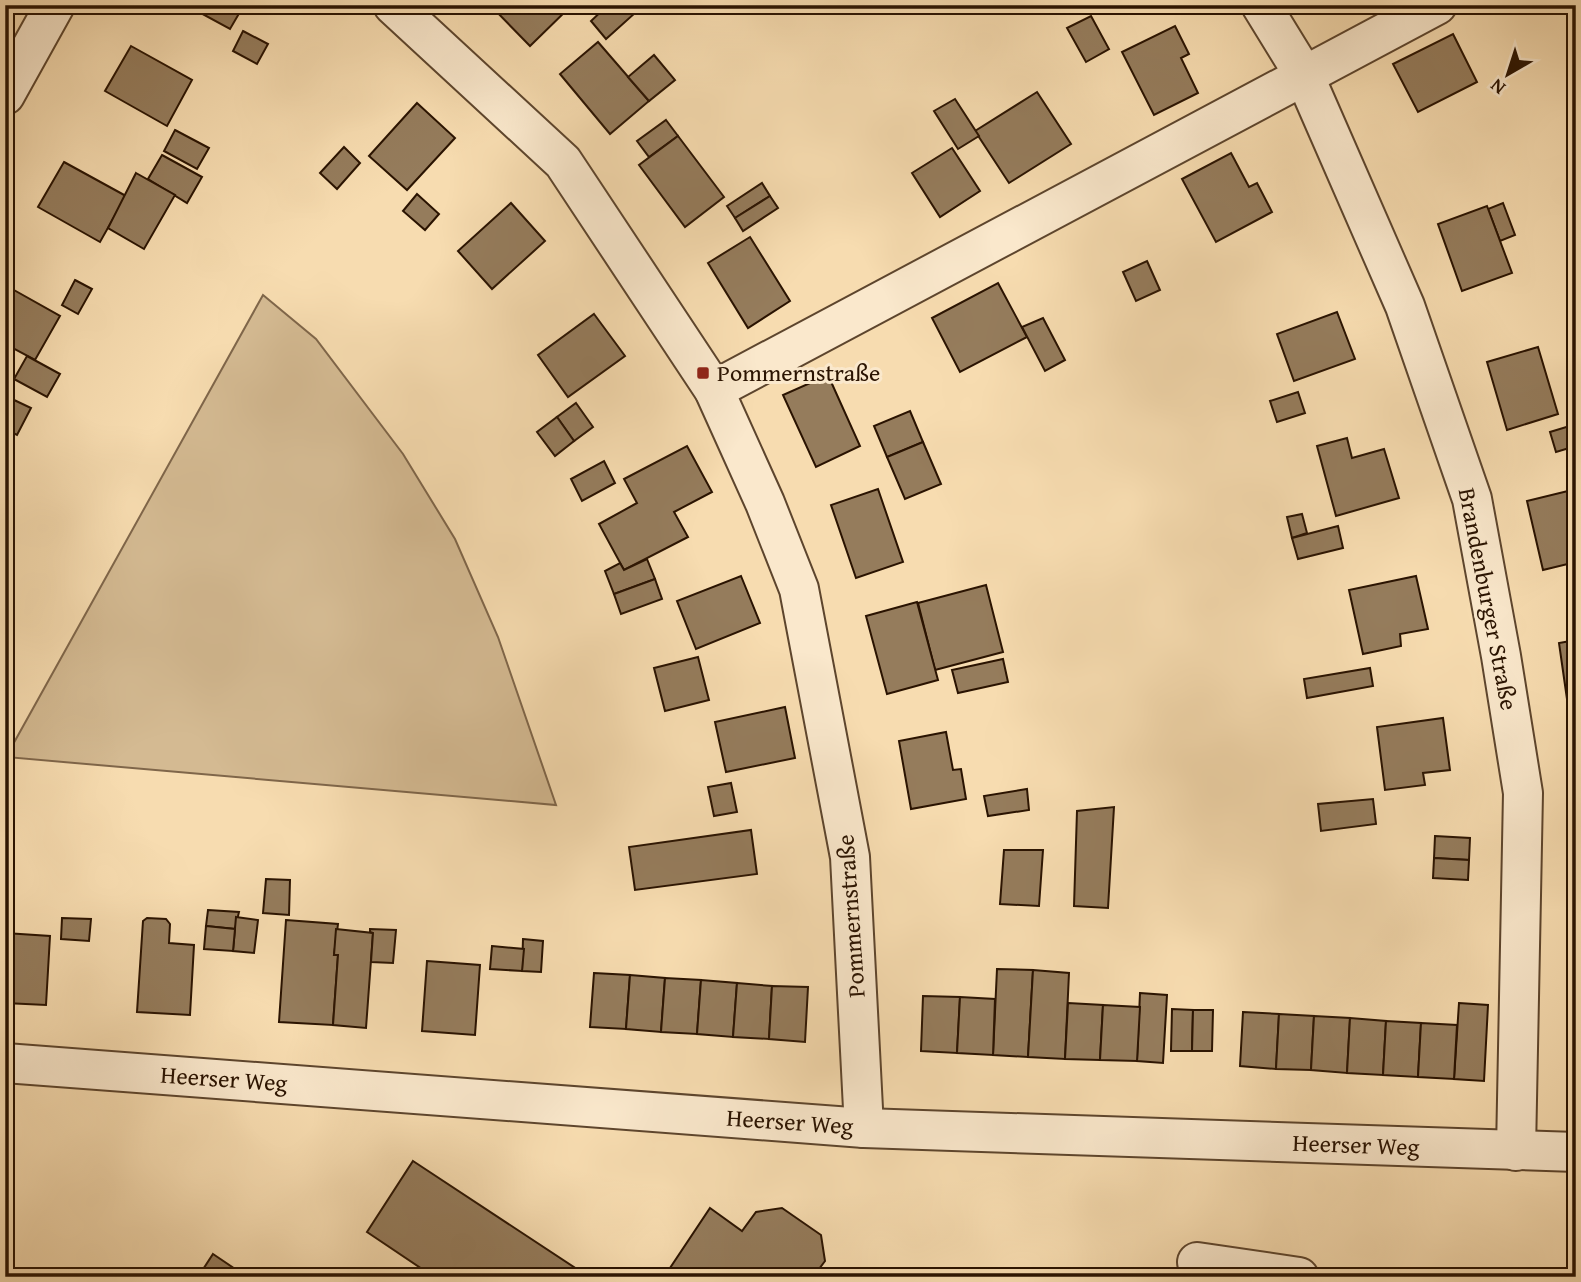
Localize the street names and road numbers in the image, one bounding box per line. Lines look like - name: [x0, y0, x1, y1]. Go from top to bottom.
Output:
- street label: Brandenburger Straße: [1450, 485, 1527, 713]
- street label: Pommernstraße: [827, 833, 874, 999]
- street label: Heerser Weg: [159, 1057, 289, 1100]
- street label: Heerser Weg: [725, 1100, 855, 1143]
- street label: Heerser Weg: [1292, 1125, 1420, 1164]

